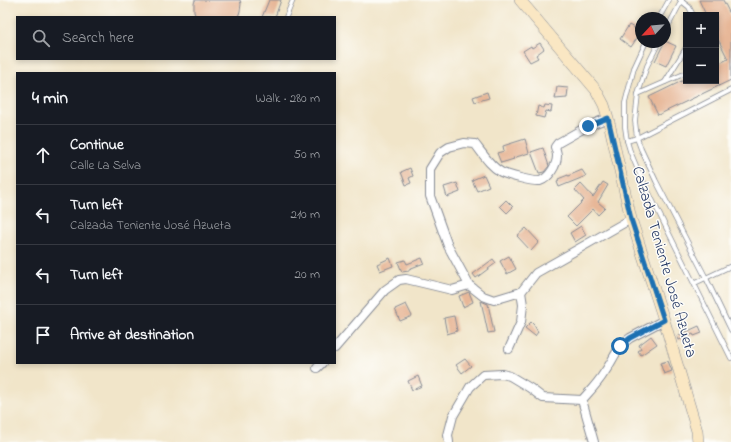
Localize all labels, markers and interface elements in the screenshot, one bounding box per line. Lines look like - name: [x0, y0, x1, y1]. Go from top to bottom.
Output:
- north arrow: [635, 12, 671, 48]
- map controls: [683, 12, 719, 84]
- button: +: [683, 12, 719, 48]
- search box: [16, 16, 336, 60]
- icon: search: [30, 27, 52, 49]
- text: Search here: [62, 27, 134, 49]
- button: −: [683, 48, 719, 84]
- text: 4 min: [32, 86, 68, 111]
- text: Walk · 280 m: [255, 89, 320, 108]
- route end: [579, 117, 597, 135]
- text: Continue: [70, 134, 124, 156]
- icon: ahead: [32, 144, 54, 166]
- text: 50 m: [294, 145, 320, 164]
- text: Calle La Selva: [70, 156, 141, 175]
- street label: Calzada Teniente José Azueta: [625, 163, 703, 361]
- text: Turn left: [70, 194, 123, 216]
- icon: left: [32, 204, 54, 226]
- text: 210 m: [290, 205, 320, 224]
- text: Calzada Teniente José Azueta: [70, 216, 231, 235]
- icon: left: [32, 264, 54, 286]
- text: Turn left: [70, 264, 123, 286]
- text: 20 m: [295, 265, 320, 284]
- icon: arrive: [32, 324, 54, 346]
- text: Arrive at destination: [70, 324, 194, 346]
- route start: [611, 337, 629, 355]

